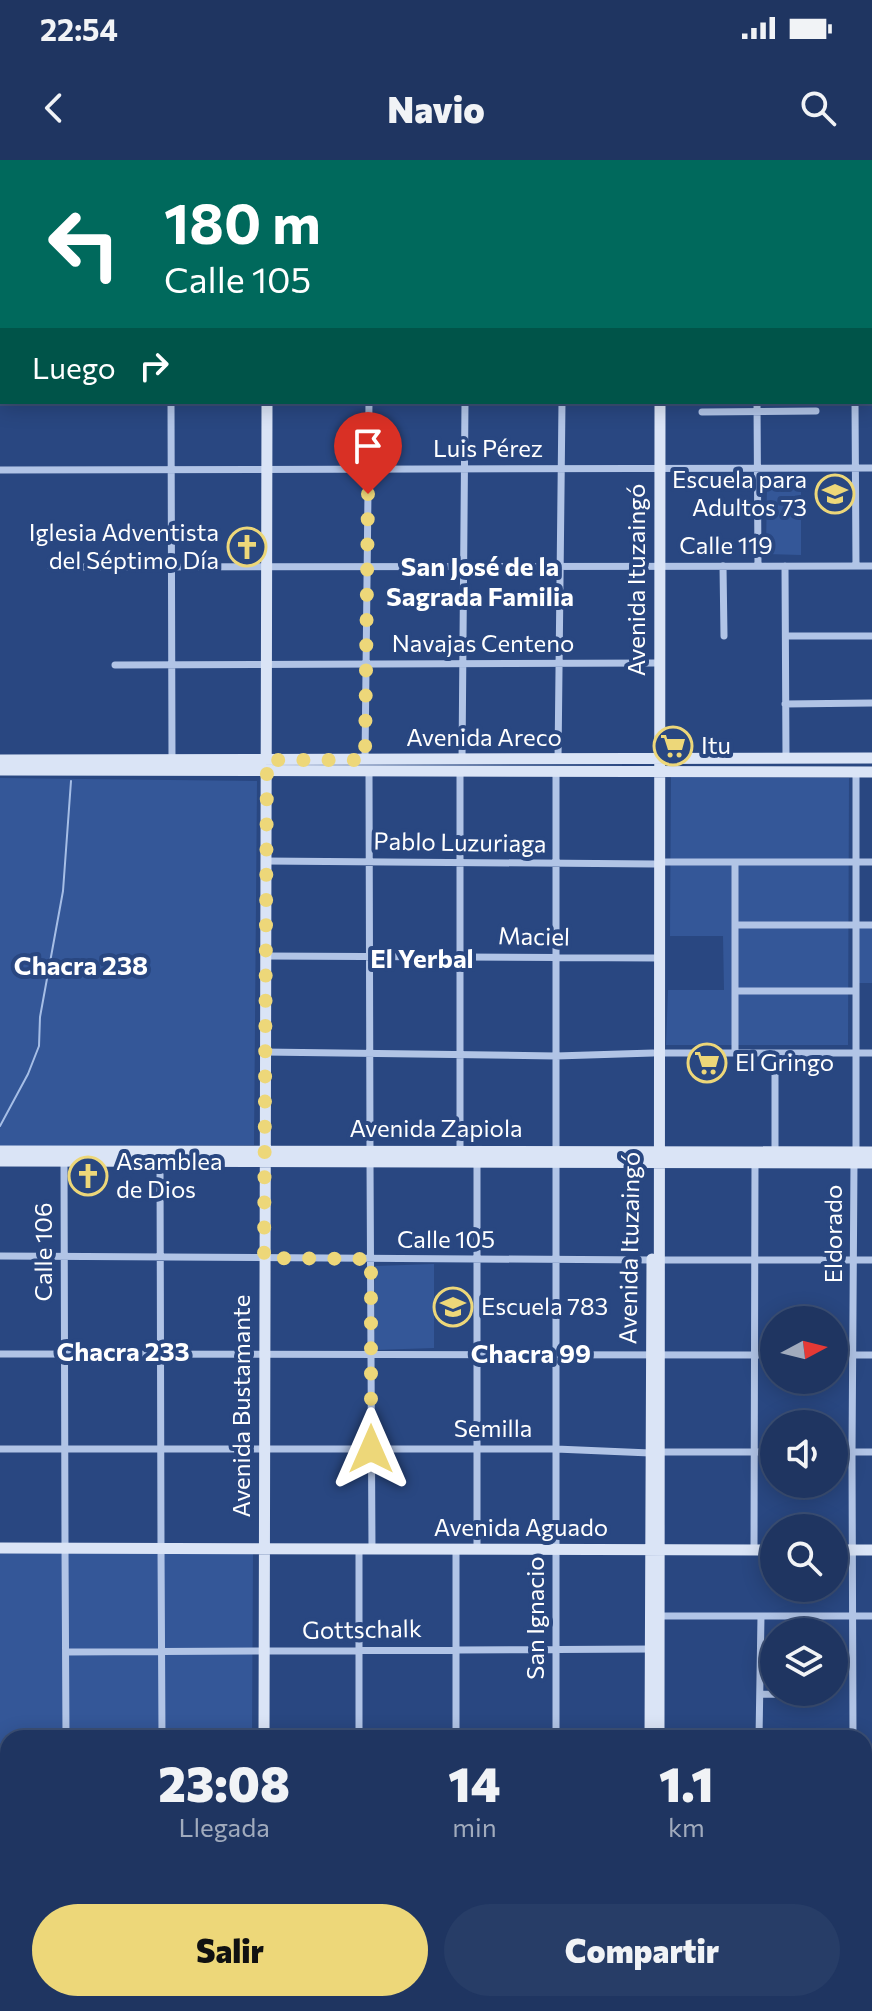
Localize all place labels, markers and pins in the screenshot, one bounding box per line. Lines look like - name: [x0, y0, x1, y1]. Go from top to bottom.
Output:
- pin: [334, 412, 402, 494]
- place label: Escuela para Adultos 73: [672, 464, 807, 521]
- school or university icon: Escuela para Adultos 73: [814, 473, 856, 515]
- place label: Iglesia Adventista del Séptimo Día: [29, 517, 219, 574]
- church icon: Iglesia Adventista del Séptimo Día: [226, 526, 268, 568]
- supermarket icon: Itu: [652, 725, 694, 767]
- place label: Itu: [701, 730, 731, 759]
- supermarket icon: El Gringo: [686, 1042, 728, 1084]
- place label: El Gringo: [735, 1047, 834, 1076]
- place label: Asamblea de Dios: [116, 1146, 222, 1203]
- church icon: Asamblea de Dios: [67, 1155, 109, 1197]
- school or university icon: Escuela 783: [432, 1286, 474, 1328]
- place label: Escuela 783: [481, 1291, 608, 1320]

